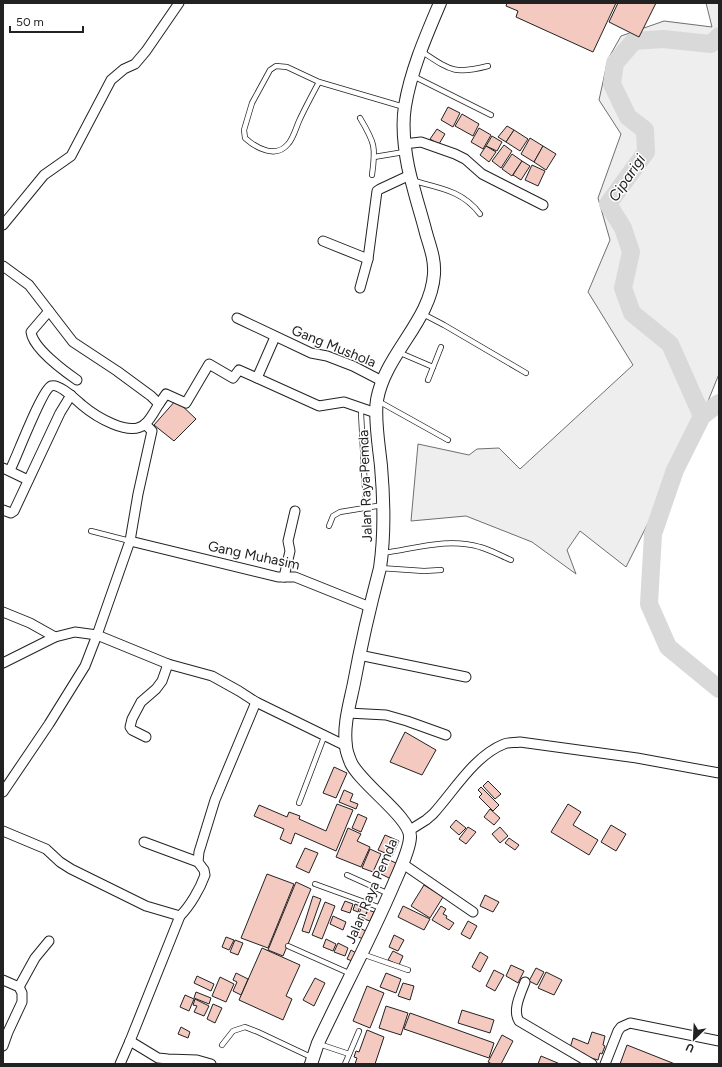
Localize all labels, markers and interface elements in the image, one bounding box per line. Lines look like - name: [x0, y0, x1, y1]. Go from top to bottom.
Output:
- scale bar: [10, 8, 83, 34]
- text: 50 m: [16, 15, 44, 29]
- water label: Ciparigi: [605, 151, 650, 205]
- street label: Gang Mushola: [289, 322, 379, 371]
- street label: Jalan Raya Pemda: [355, 430, 376, 542]
- street label: Gang Muhasim: [206, 537, 302, 574]
- street label: Jalan Raya Pemda: [342, 836, 401, 946]
- north arrow: [674, 1019, 714, 1059]
- text: U: [684, 1040, 696, 1055]

